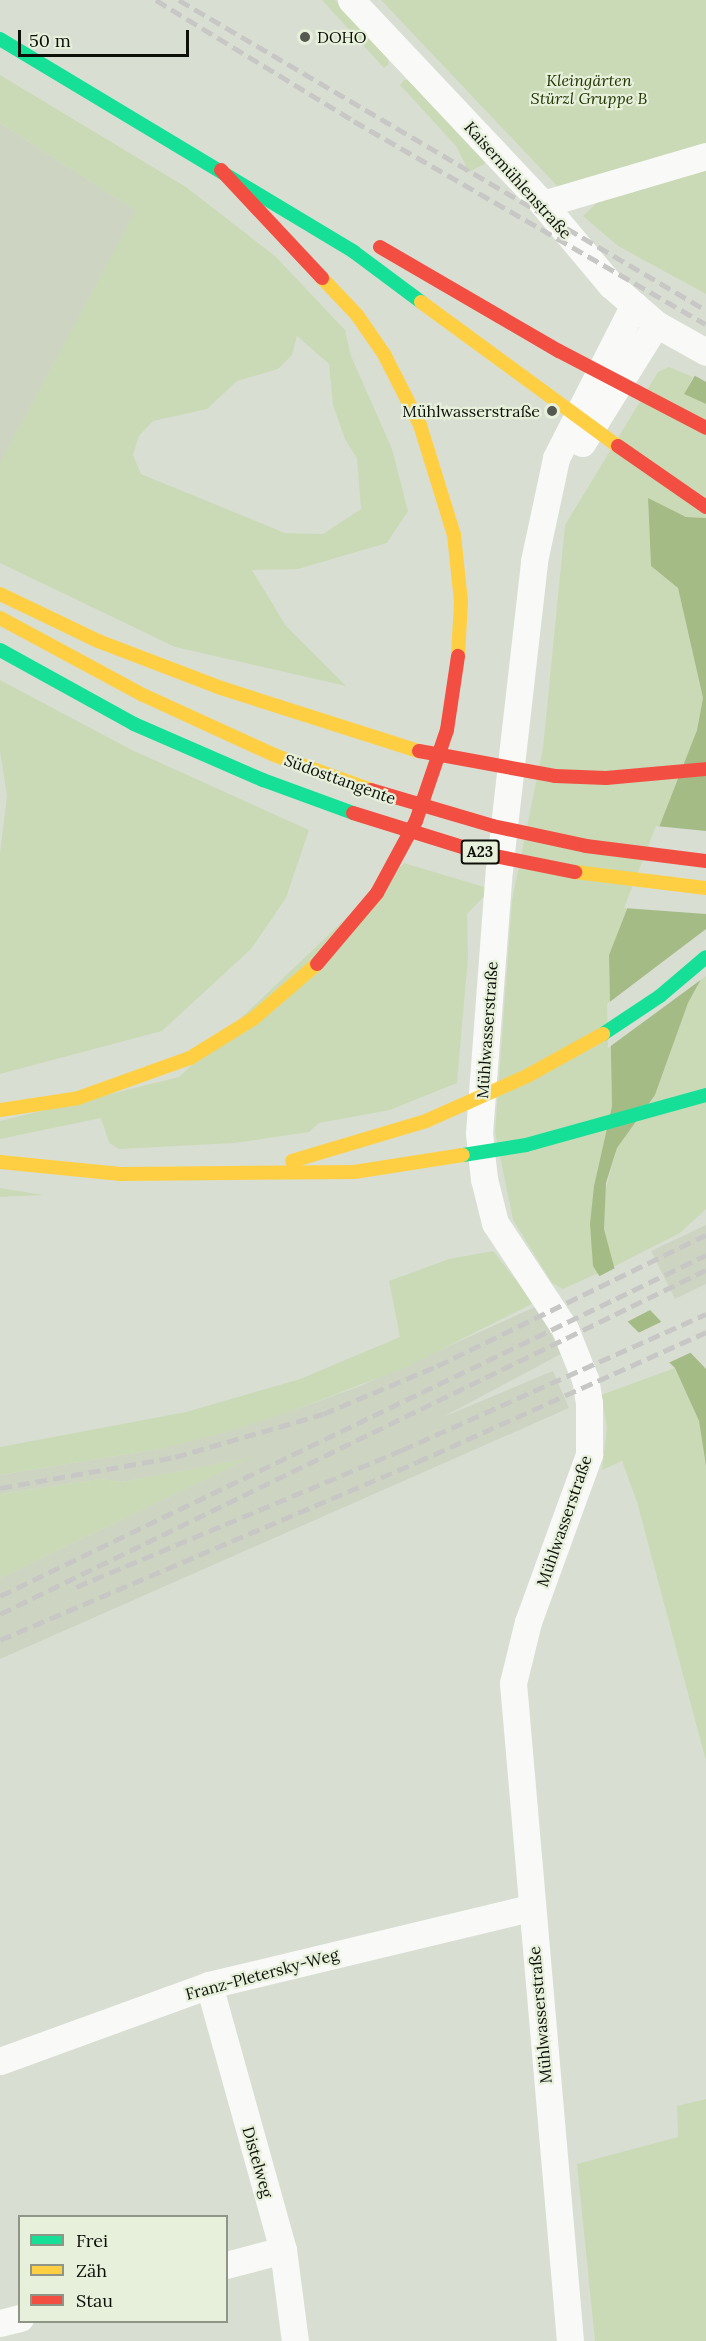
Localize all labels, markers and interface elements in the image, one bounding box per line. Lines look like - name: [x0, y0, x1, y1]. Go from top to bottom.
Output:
- scale bar: [21, 18, 192, 56]
- place label: DOHO: [317, 27, 367, 47]
- text: 50 m: [29, 29, 71, 52]
- marker: DOHO: [298, 30, 312, 44]
- park label: Kleingärten Stürzl Gruppe B: [531, 70, 647, 108]
- street label: Kaisermühlenstraße: [460, 117, 576, 243]
- place label: Mühlwasserstraße: [402, 401, 540, 421]
- marker: Mühlwasserstraße: [545, 404, 559, 418]
- street label: Südosttangente: [282, 750, 398, 808]
- road number: A23: [460, 840, 500, 864]
- street label: Mühlwasserstraße: [473, 961, 501, 1099]
- street label: Mühlwasserstraße: [533, 1453, 595, 1589]
- street label: Franz-Pletersky-Weg: [183, 1944, 341, 2004]
- street label: Mühlwasserstraße: [524, 1946, 556, 2084]
- street label: Distelweg: [239, 2124, 277, 2200]
- legend: [18, 2215, 228, 2323]
- text: Frei: [76, 2229, 108, 2252]
- text: Zäh: [76, 2259, 107, 2282]
- text: Stau: [76, 2289, 113, 2312]

